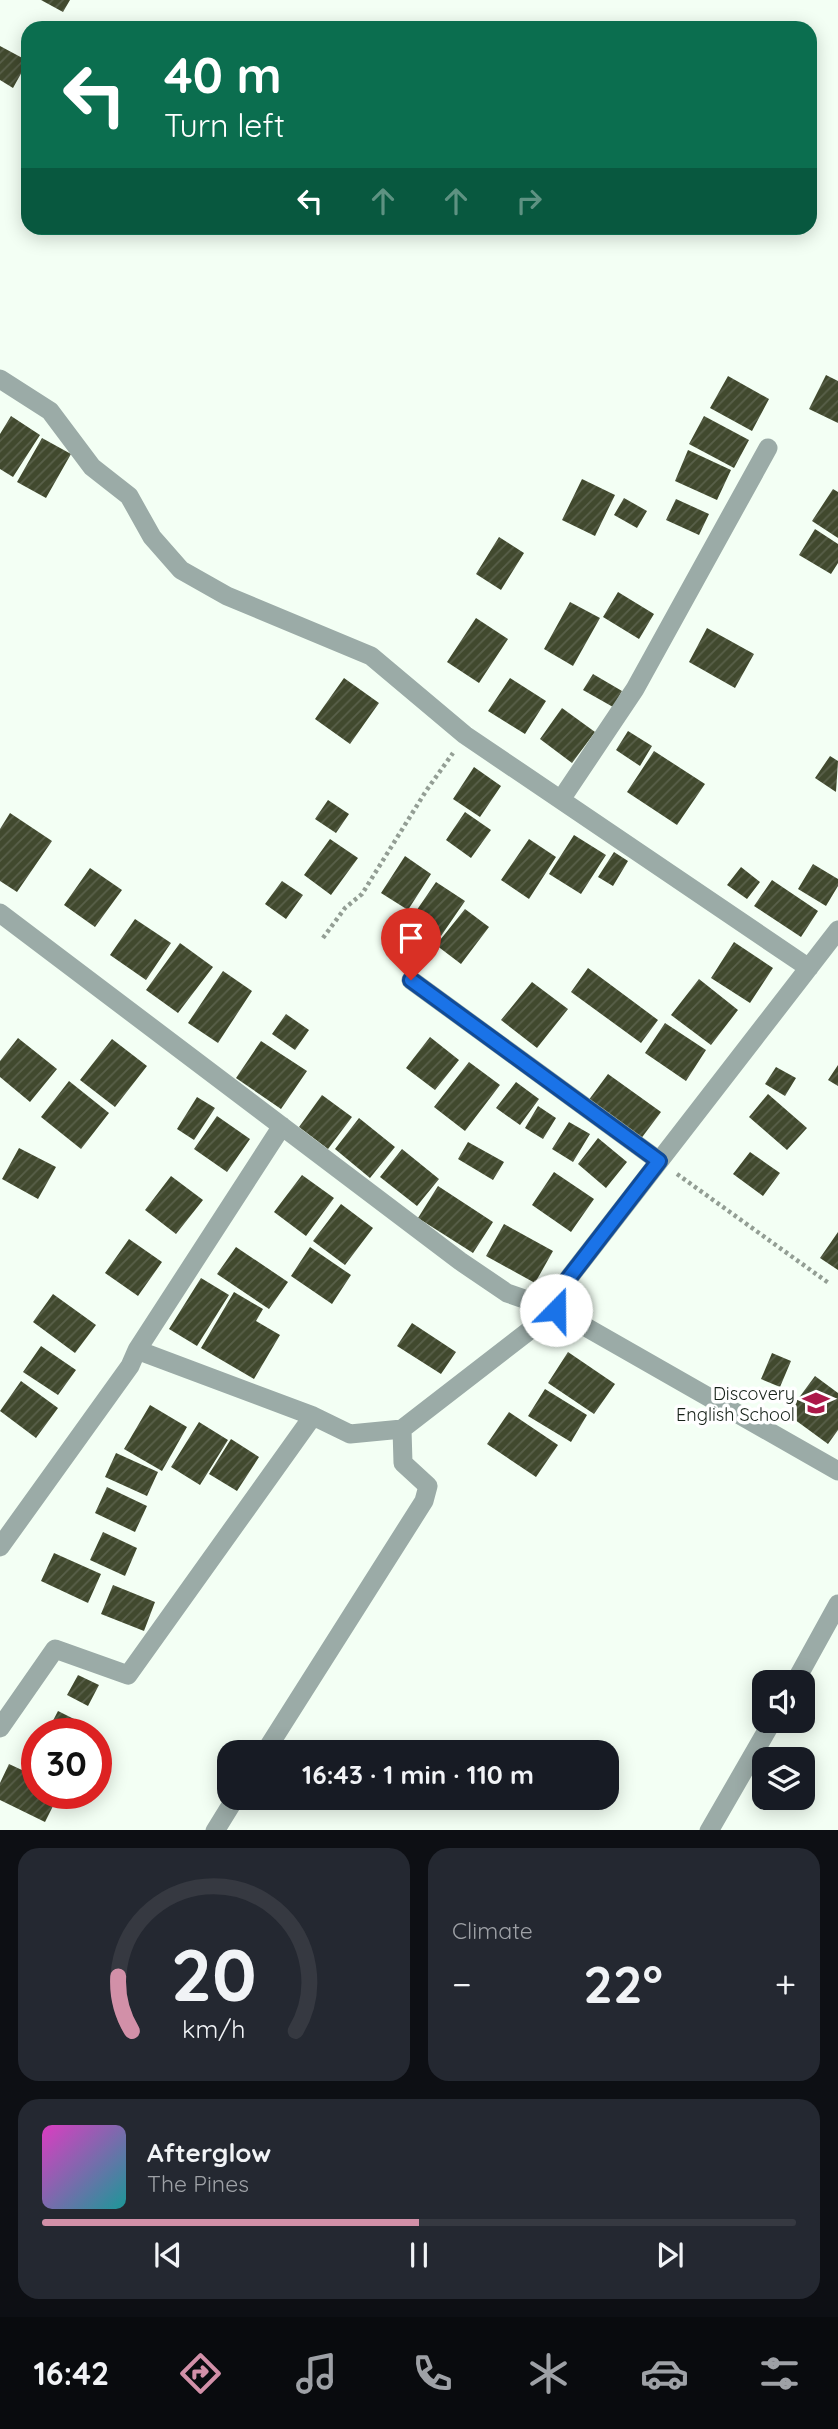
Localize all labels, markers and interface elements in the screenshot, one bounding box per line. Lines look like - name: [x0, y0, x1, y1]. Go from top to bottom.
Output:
- text: 40 m: [164, 44, 282, 105]
- icon: left: [49, 49, 140, 140]
- text: Turn left: [164, 105, 285, 145]
- icon: left: [291, 182, 329, 220]
- icon: ahead: [364, 182, 402, 220]
- icon: ahead: [437, 182, 475, 220]
- icon: right: [510, 182, 548, 220]
- pin: [381, 908, 441, 980]
- icon: arrive: [392, 919, 430, 957]
- position arrow: [519, 1273, 593, 1347]
- place label: Discovery English School: [676, 1382, 795, 1426]
- school or university icon: Discovery English School: [801, 1388, 831, 1418]
- map controls: [752, 1670, 815, 1810]
- button: sound: [752, 1670, 815, 1733]
- speed limit sign: 30: [21, 1718, 112, 1809]
- button: layers: [752, 1747, 815, 1810]
- text: 16:43 · 1 min · 110 m: [302, 1758, 534, 1791]
- text: Climate: [452, 1916, 533, 1945]
- text: 20: [171, 1928, 257, 2019]
- text: 22°: [583, 1951, 663, 2016]
- text: −: [452, 1960, 472, 2008]
- text: +: [775, 1960, 796, 2008]
- text: km/h: [182, 2012, 246, 2043]
- text: Afterglow: [147, 2136, 271, 2169]
- text: The Pines: [147, 2169, 249, 2198]
- icon: previous: [149, 2236, 187, 2274]
- icon: pause: [400, 2236, 438, 2274]
- icon: next: [651, 2236, 689, 2274]
- icon: directions: [176, 2349, 225, 2398]
- icon: music: [292, 2349, 341, 2398]
- icon: phone: [408, 2349, 457, 2398]
- icon: climate: [524, 2349, 573, 2398]
- icon: car: [640, 2349, 689, 2398]
- icon: filters: [755, 2349, 804, 2398]
- text: 16:42: [33, 2353, 109, 2393]

